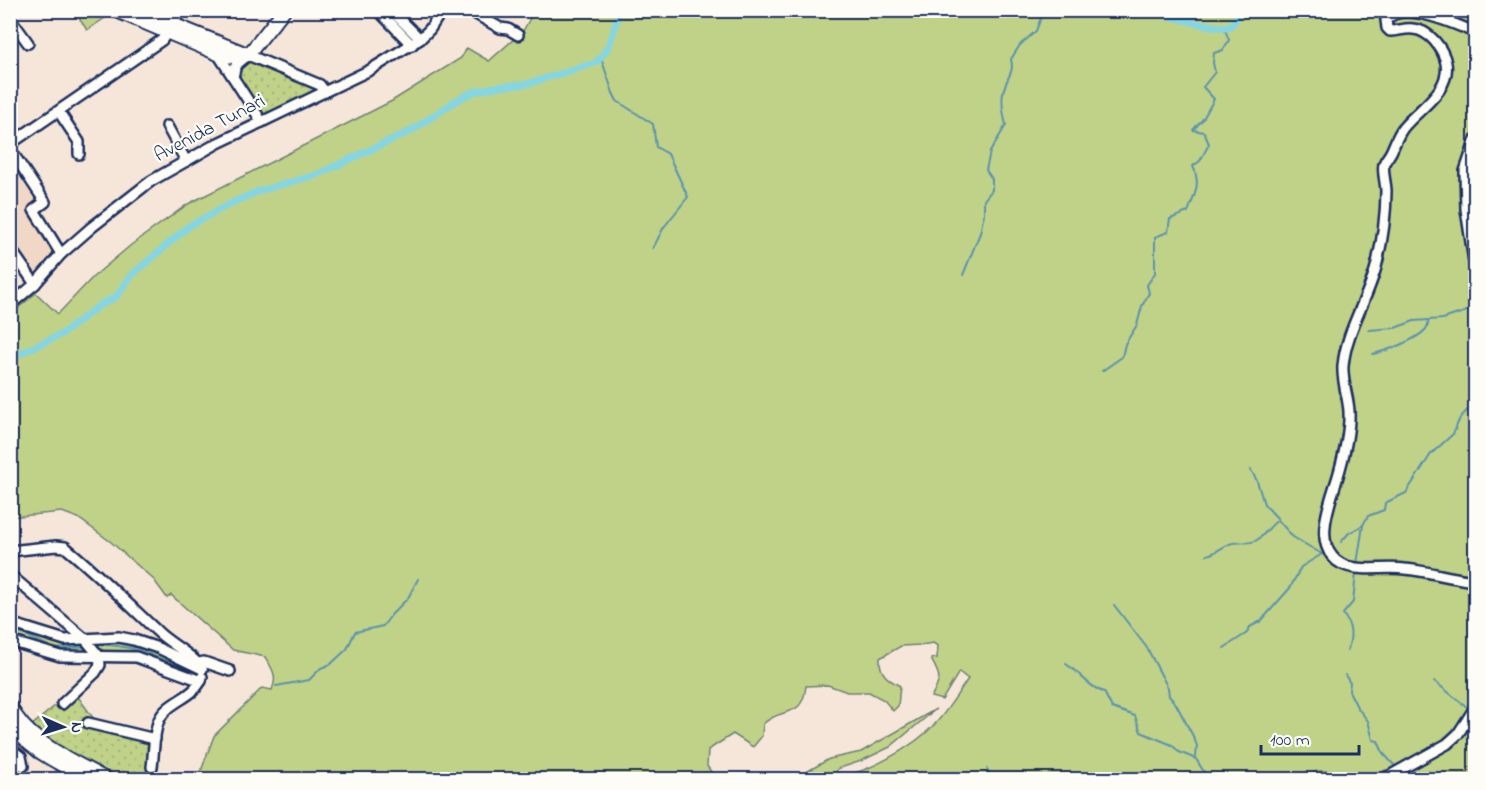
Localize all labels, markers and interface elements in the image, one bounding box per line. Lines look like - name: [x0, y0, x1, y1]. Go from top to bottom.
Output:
- street label: Avenida Tunari: [149, 88, 271, 170]
- north arrow: [33, 697, 93, 757]
- scale bar: [1261, 718, 1358, 756]
- text: N: [64, 722, 88, 734]
- text: 100 m: [1270, 728, 1310, 754]

